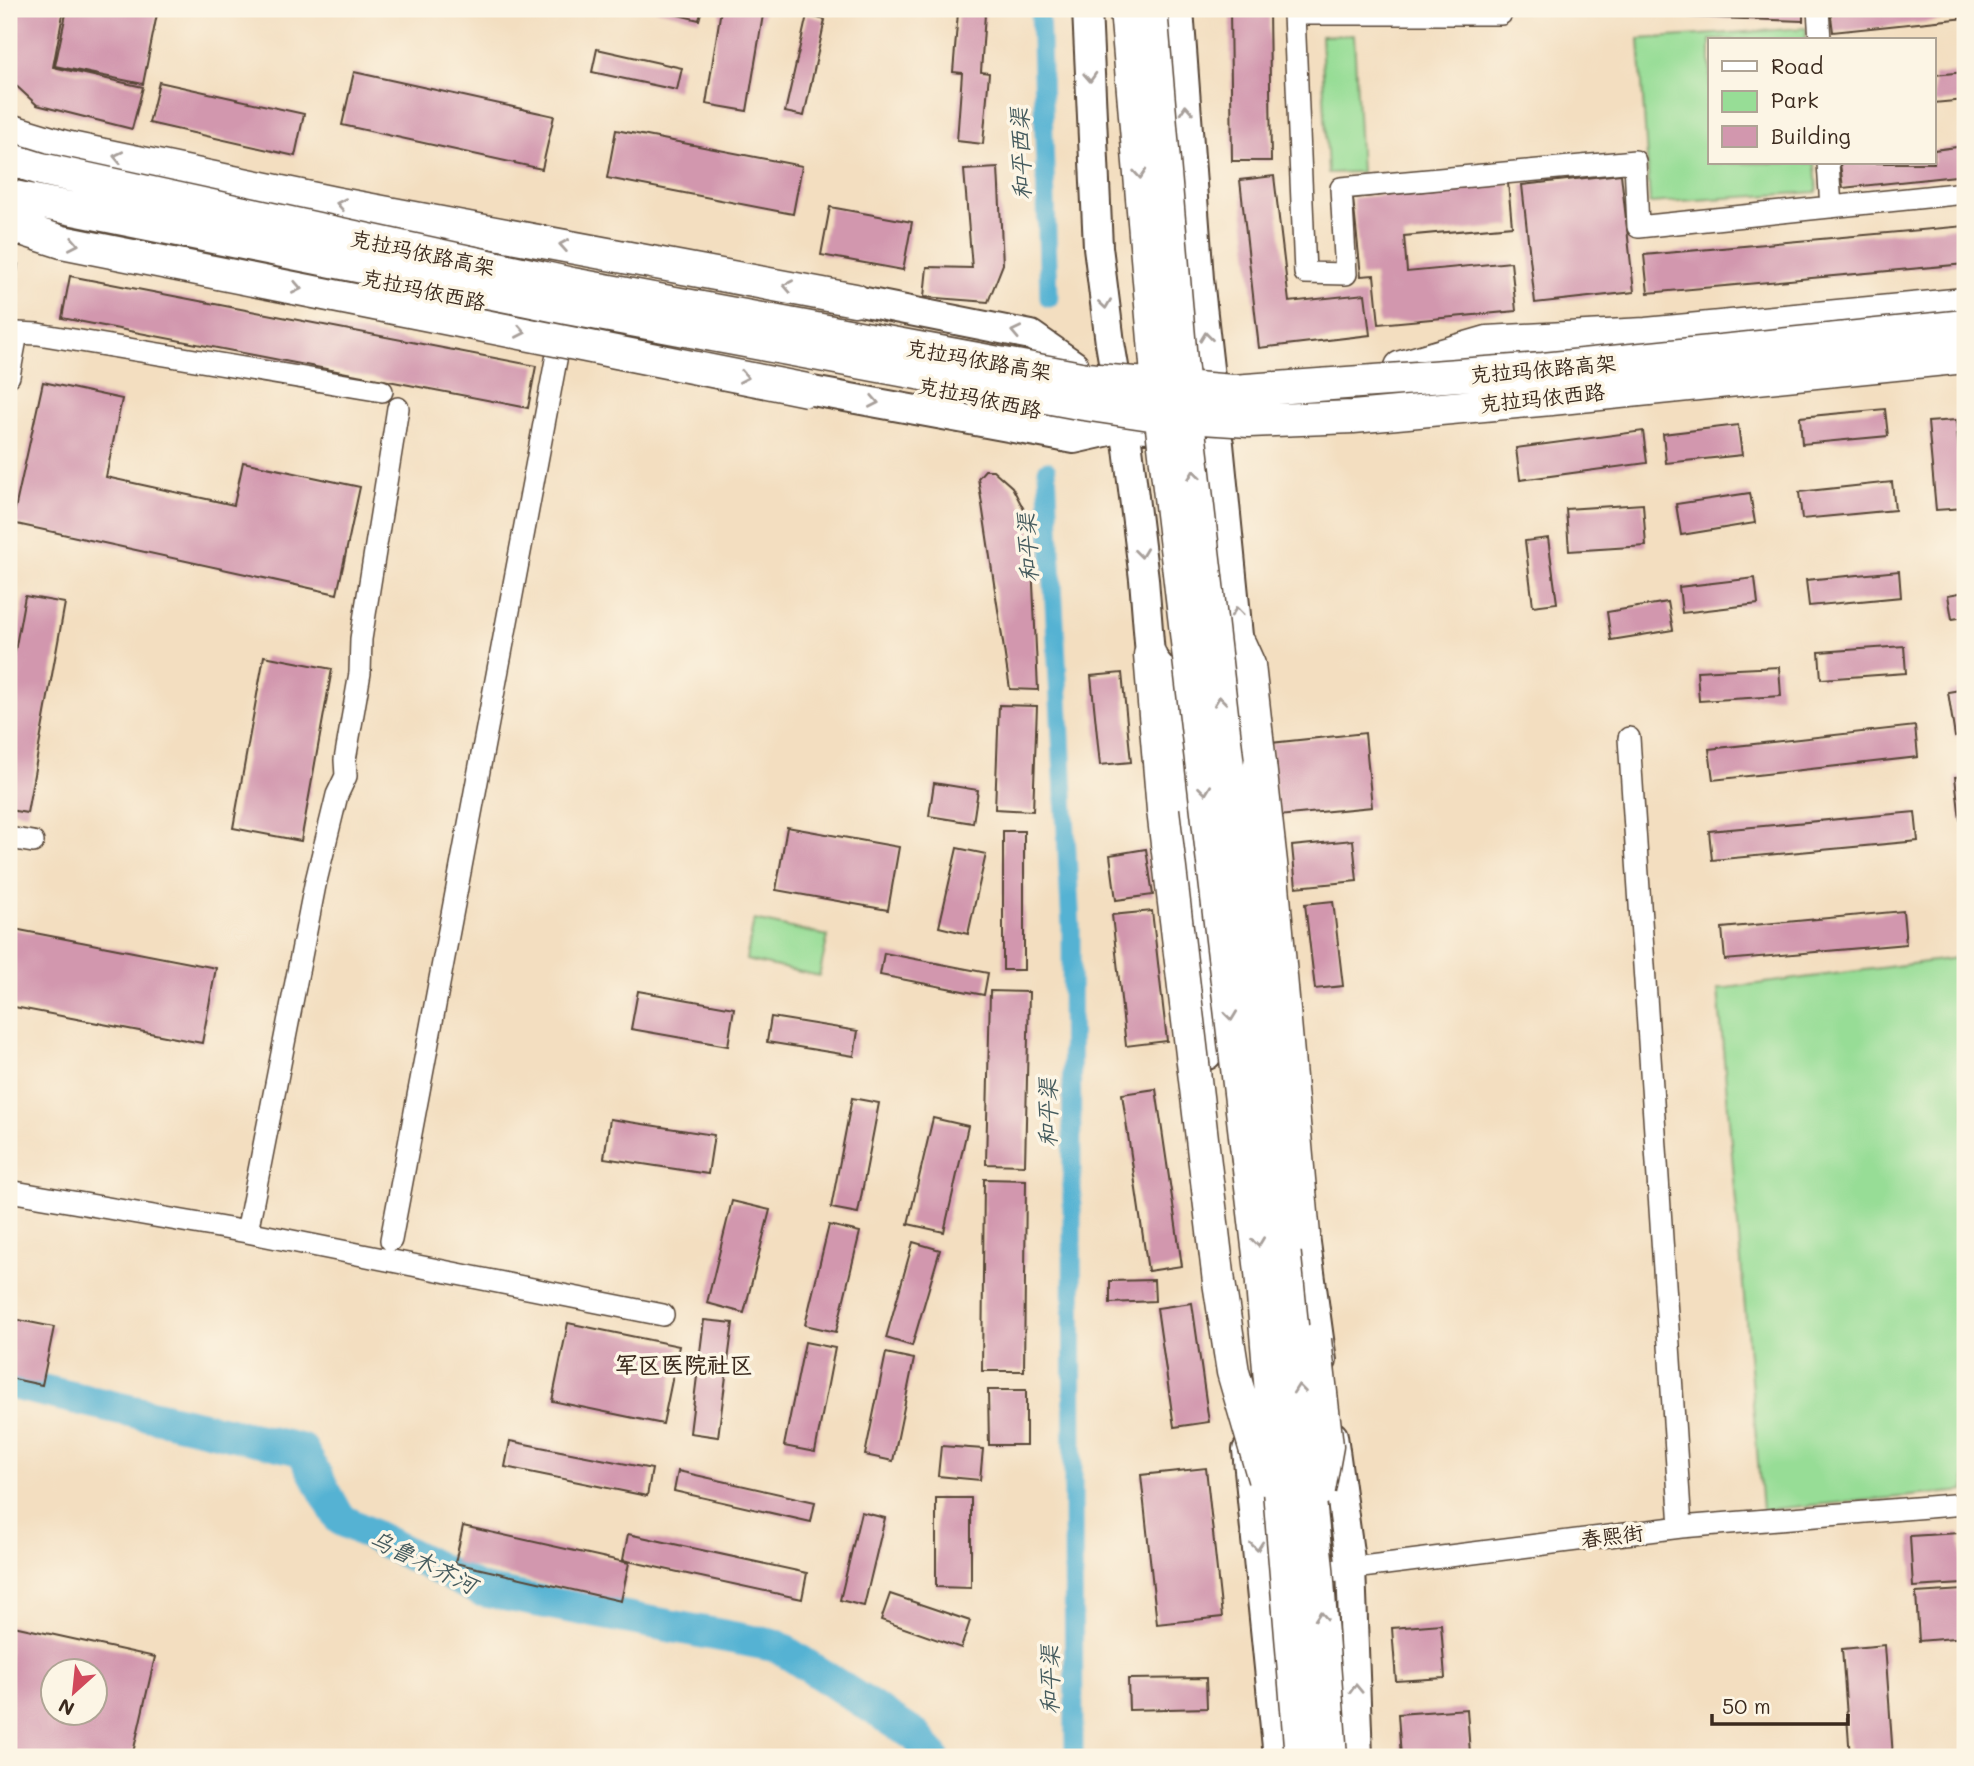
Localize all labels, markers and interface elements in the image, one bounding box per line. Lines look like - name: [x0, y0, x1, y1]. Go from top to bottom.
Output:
- legend: [1708, 38, 1936, 164]
- text: Road: [1771, 52, 1823, 79]
- one-way arrow: [1082, 72, 1097, 83]
- text: Park: [1771, 86, 1819, 113]
- one-way arrow: [1179, 105, 1194, 116]
- water label: 和平西渠: [1003, 106, 1037, 200]
- text: Building: [1771, 122, 1851, 149]
- one-way arrow: [112, 151, 124, 166]
- one-way arrow: [1132, 169, 1147, 180]
- one-way arrow: [335, 197, 347, 212]
- street label: 克拉玛依路高架: [348, 224, 498, 280]
- one-way arrow: [68, 236, 80, 251]
- one-way arrow: [558, 238, 570, 253]
- street label: 克拉玛依西路: [360, 263, 488, 315]
- one-way arrow: [291, 280, 303, 295]
- one-way arrow: [782, 280, 794, 295]
- one-way arrow: [1098, 298, 1113, 310]
- one-way arrow: [515, 324, 527, 339]
- one-way arrow: [1010, 326, 1022, 341]
- one-way arrow: [1198, 331, 1213, 343]
- street label: 克拉玛依路高架: [904, 333, 1054, 385]
- street label: 克拉玛依路高架: [1469, 348, 1617, 388]
- one-way arrow: [738, 369, 750, 384]
- street label: 克拉玛依西路: [916, 371, 1044, 423]
- street label: 克拉玛依西路: [1478, 377, 1606, 417]
- one-way arrow: [868, 394, 880, 409]
- one-way arrow: [1186, 469, 1201, 481]
- water label: 和平渠: [1010, 511, 1044, 583]
- one-way arrow: [1133, 547, 1148, 559]
- one-way arrow: [1229, 606, 1244, 617]
- one-way arrow: [1213, 695, 1228, 707]
- one-way arrow: [1197, 785, 1212, 796]
- one-way arrow: [1224, 1010, 1239, 1022]
- water label: 和平渠: [1032, 1077, 1062, 1148]
- one-way arrow: [1250, 1236, 1265, 1248]
- district label: 军区医院社区: [615, 1349, 753, 1379]
- one-way arrow: [1291, 1384, 1306, 1395]
- street label: 春熙街: [1579, 1518, 1645, 1552]
- water label: 乌鲁木齐河: [366, 1522, 486, 1601]
- one-way arrow: [1249, 1540, 1264, 1551]
- one-way arrow: [1313, 1610, 1328, 1621]
- water label: 和平渠: [1034, 1644, 1064, 1715]
- north arrow: [38, 1658, 108, 1728]
- scale bar: [1712, 1682, 1848, 1726]
- one-way arrow: [1348, 1683, 1363, 1694]
- text: 50 m: [1722, 1692, 1771, 1719]
- text: N: [54, 1693, 78, 1722]

